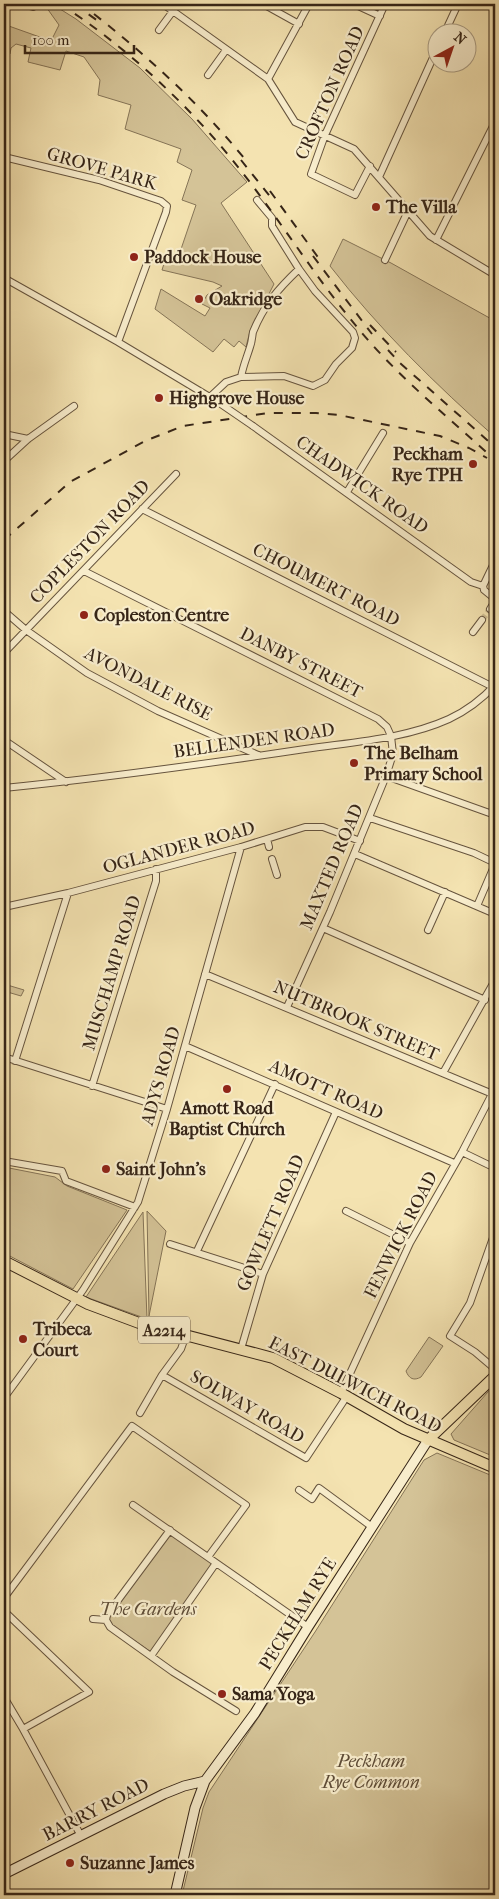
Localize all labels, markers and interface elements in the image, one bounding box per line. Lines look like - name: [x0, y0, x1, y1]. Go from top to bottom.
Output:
- scale bar: [25, 22, 134, 54]
- north arrow: [426, 22, 476, 72]
- street label: CROFTON ROAD: [291, 23, 369, 163]
- text: N: [451, 28, 470, 49]
- text: 100 m: [32, 31, 70, 49]
- street label: GROVE PARK: [44, 143, 160, 195]
- place label: The Villa: [385, 197, 457, 218]
- marker: The Villa: [370, 201, 382, 213]
- place label: Paddock House: [144, 247, 262, 268]
- marker: Paddock House: [128, 251, 140, 263]
- place label: Oakridge: [209, 289, 282, 310]
- marker: Oakridge: [193, 293, 205, 305]
- place label: Highgrove House: [169, 388, 304, 409]
- marker: Highgrove House: [153, 392, 165, 404]
- street label: CHADWICK ROAD: [292, 431, 432, 539]
- place label: Peckham Rye TPH: [392, 444, 464, 486]
- marker: Peckham Rye TPH: [467, 458, 479, 470]
- street label: COPLESTON ROAD: [26, 476, 154, 608]
- street label: CHOUMERT ROAD: [249, 539, 403, 631]
- place label: Copleston Centre: [94, 605, 229, 626]
- marker: Copleston Centre: [78, 609, 90, 621]
- street label: DANBY STREET: [236, 623, 367, 703]
- street label: AVONDALE RISE: [80, 642, 215, 725]
- street label: BELLENDEN ROAD: [172, 719, 336, 763]
- place label: The Belham Primary School: [363, 743, 484, 785]
- marker: The Belham Primary School: [348, 757, 360, 769]
- street label: MAXTED ROAD: [296, 801, 368, 933]
- street label: OGLANDER ROAD: [101, 818, 257, 878]
- street label: MUSCHAMP ROAD: [78, 893, 146, 1053]
- street label: NUTBROOK STREET: [270, 977, 443, 1066]
- street label: ADYS ROAD: [137, 1024, 185, 1129]
- street label: AMOTT ROAD: [265, 1055, 386, 1125]
- marker: Amott Road Baptist Church: [221, 1083, 233, 1095]
- place label: Amott Road Baptist Church: [169, 1098, 286, 1140]
- street label: GOWLETT ROAD: [233, 1151, 309, 1295]
- place label: Saint John's: [116, 1159, 206, 1180]
- marker: Saint John's: [100, 1163, 112, 1175]
- street label: FENWICK ROAD: [360, 1168, 442, 1302]
- road number: A2214: [138, 1316, 190, 1344]
- place label: Tribeca Court: [32, 1319, 92, 1361]
- street label: EAST DULWICH ROAD: [265, 1332, 445, 1438]
- marker: Tribeca Court: [17, 1333, 29, 1345]
- street label: SOLWAY ROAD: [186, 1366, 308, 1448]
- street label: PECKHAM RYE: [255, 1554, 341, 1674]
- park label: The Gardens: [100, 1599, 197, 1620]
- place label: Sama Yoga: [232, 1684, 315, 1705]
- marker: Sama Yoga: [216, 1688, 228, 1700]
- park label: Peckham Rye Common: [321, 1751, 420, 1793]
- street label: BARRY ROAD: [39, 1774, 153, 1846]
- place label: Suzanne James: [80, 1853, 195, 1874]
- marker: Suzanne James: [64, 1857, 76, 1869]

